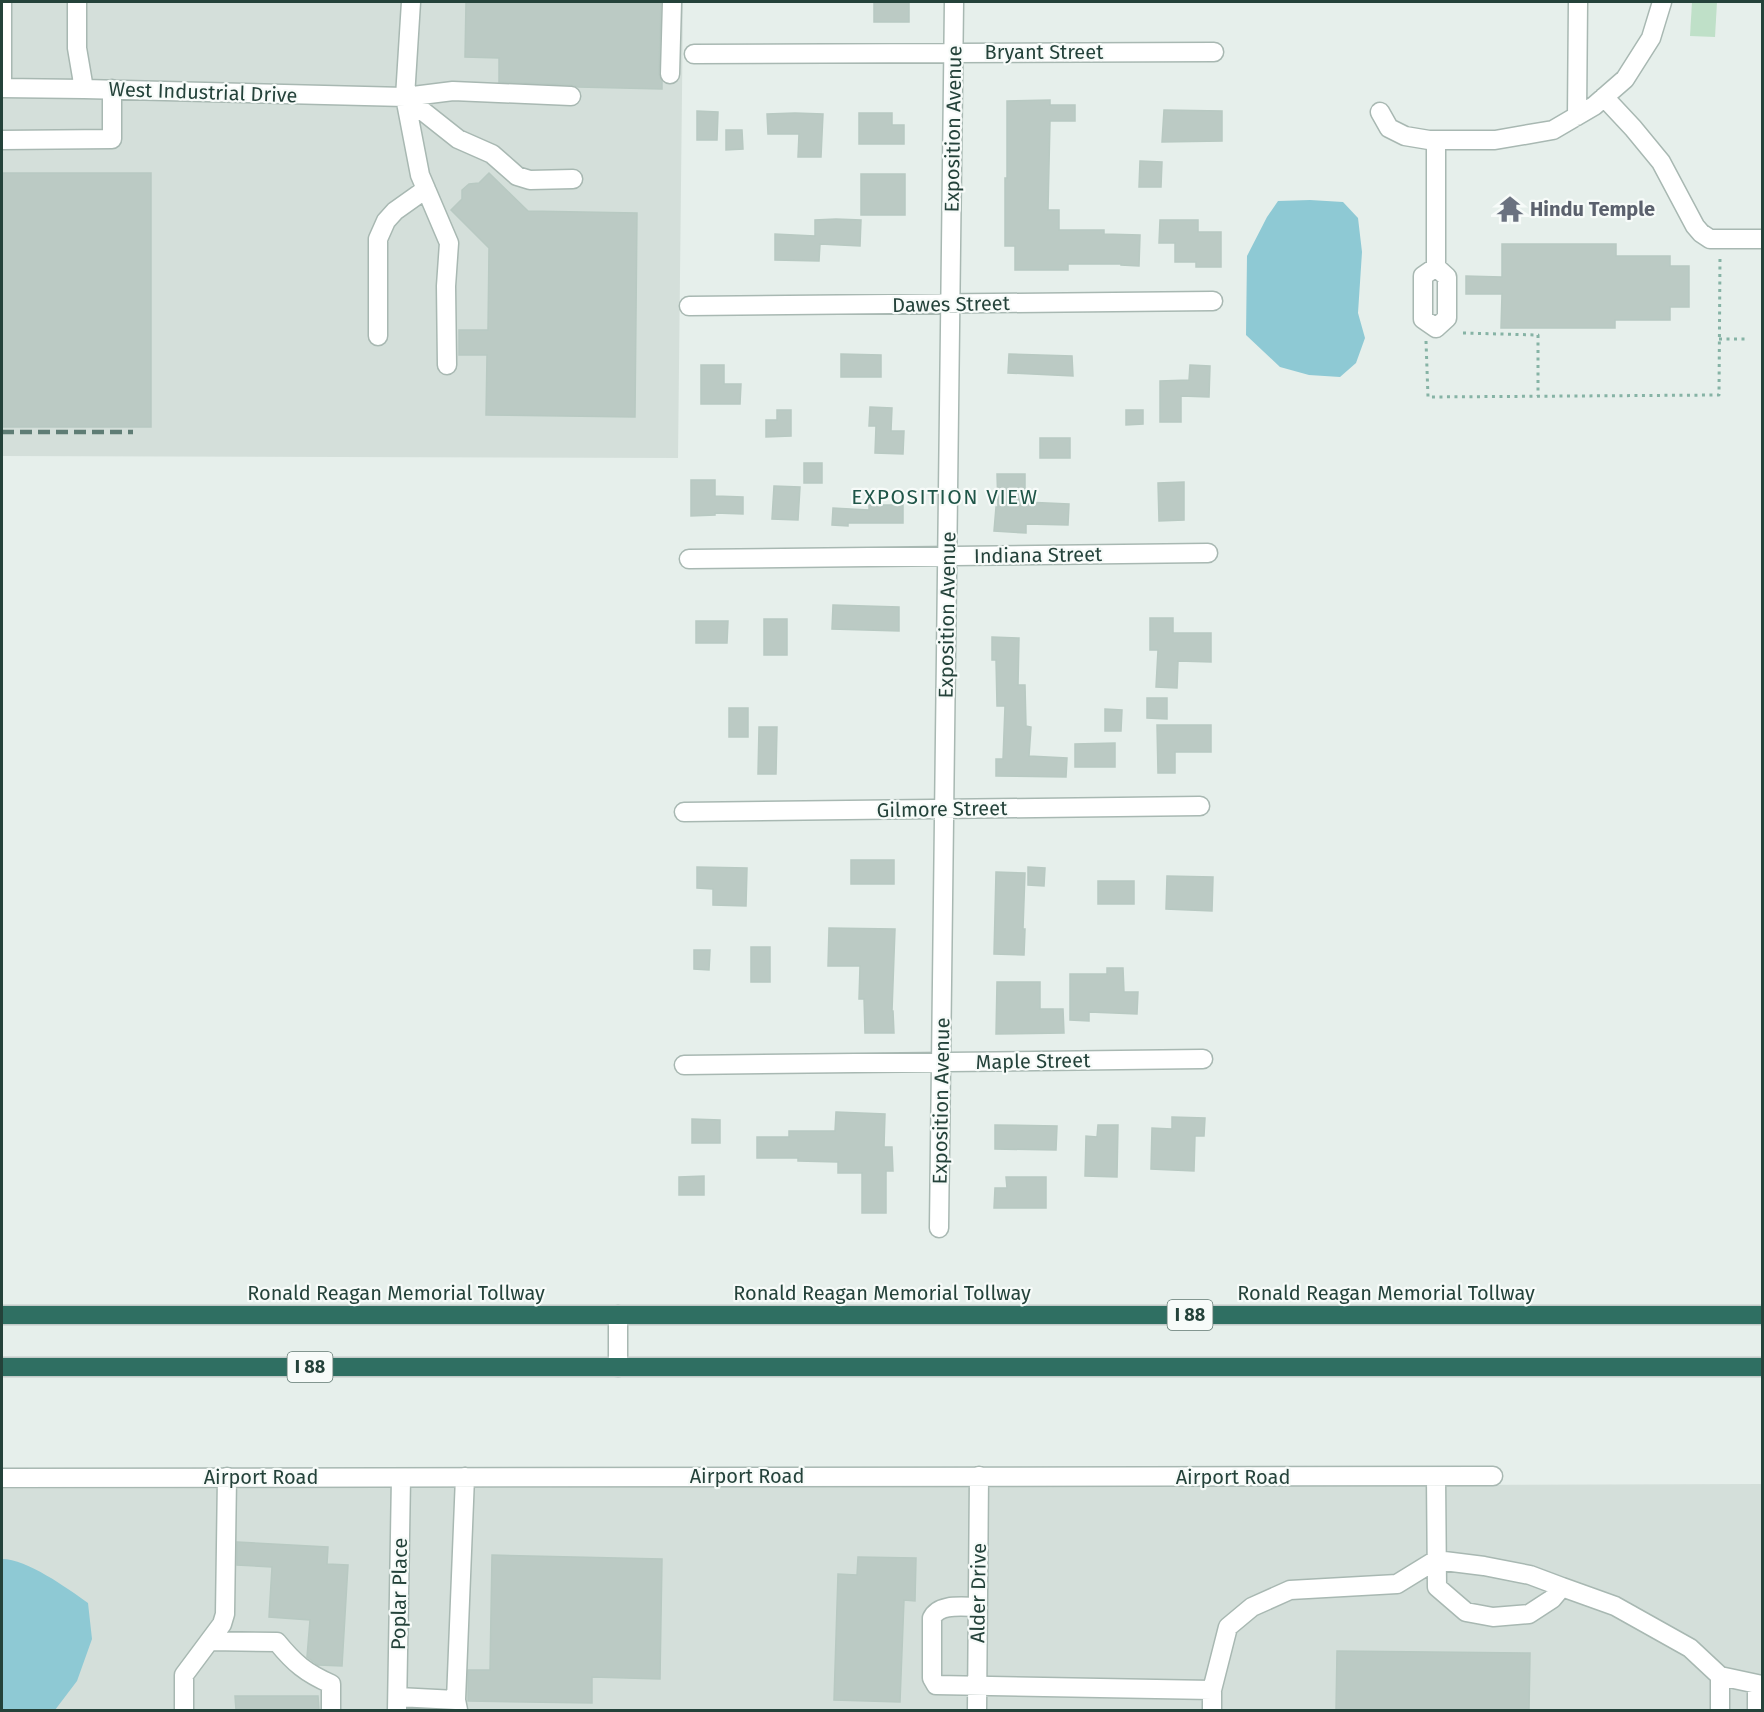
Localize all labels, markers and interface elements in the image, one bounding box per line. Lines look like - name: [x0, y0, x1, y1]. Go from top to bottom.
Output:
- street label: Bryant Street: [985, 40, 1104, 64]
- street label: Exposition Avenue: [940, 45, 966, 213]
- street label: West Industrial Drive: [108, 77, 298, 107]
- temple icon: Hindu Temple: [1495, 194, 1525, 224]
- place label: Hindu Temple: [1530, 197, 1655, 221]
- street label: Dawes Street: [892, 291, 1011, 317]
- district label: EXPOSITION VIEW: [851, 484, 1039, 510]
- street label: Exposition Avenue: [934, 531, 960, 699]
- street label: Indiana Street: [974, 542, 1103, 568]
- street label: Gilmore Street: [877, 796, 1008, 822]
- street label: Exposition Avenue: [928, 1017, 954, 1185]
- street label: Maple Street: [976, 1048, 1091, 1074]
- street label: Ronald Reagan Memorial Tollway: [247, 1281, 545, 1305]
- street label: Ronald Reagan Memorial Tollway: [733, 1281, 1031, 1305]
- street label: Ronald Reagan Memorial Tollway: [1237, 1281, 1535, 1305]
- road number: I 88: [1168, 1300, 1212, 1330]
- road number: I 88: [288, 1352, 332, 1382]
- street label: Airport Road: [690, 1464, 804, 1488]
- street label: Airport Road: [204, 1465, 318, 1489]
- street label: Airport Road: [1176, 1465, 1290, 1489]
- street label: Poplar Place: [386, 1538, 412, 1650]
- street label: Alder Drive: [965, 1543, 991, 1643]

